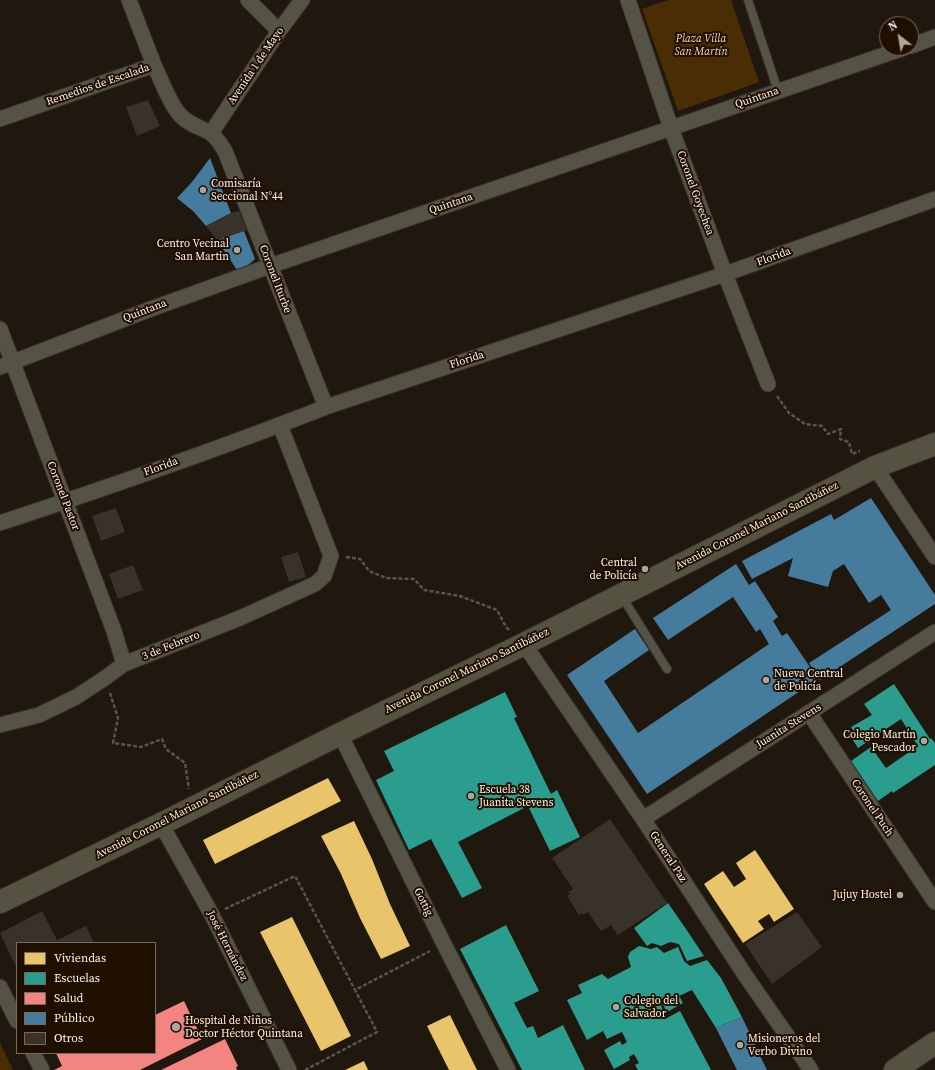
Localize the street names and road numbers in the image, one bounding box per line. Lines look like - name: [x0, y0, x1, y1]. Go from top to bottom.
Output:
- street label: Avenida 1 de Mayo: [225, 25, 287, 107]
- street label: Remedios de Escalada: [45, 61, 151, 109]
- street label: Quintana: [733, 84, 781, 112]
- street label: Coronel Goyechea: [674, 149, 716, 237]
- street label: Quintana: [427, 190, 475, 218]
- street label: Coronel Iturbe: [256, 243, 294, 315]
- street label: Florida: [755, 245, 793, 269]
- street label: Quintana: [121, 297, 169, 325]
- street label: Florida: [448, 348, 486, 372]
- street label: Florida: [142, 455, 180, 479]
- street label: Coronel Pastor: [44, 460, 82, 532]
- street label: Avenida Coronel Mariano Santibáñez: [673, 479, 841, 573]
- street label: Avenida Coronel Mariano Santibáñez: [383, 625, 551, 717]
- street label: 3 de Febrero: [140, 628, 202, 664]
- street label: Juanita Stevens: [754, 701, 824, 751]
- street label: Avenida Coronel Mariano Santibáñez: [93, 768, 261, 862]
- street label: Coronel Puch: [848, 777, 896, 839]
- street label: General Paz: [647, 829, 689, 885]
- street label: Gottig: [411, 886, 435, 918]
- street label: José Hernández: [204, 909, 250, 983]

